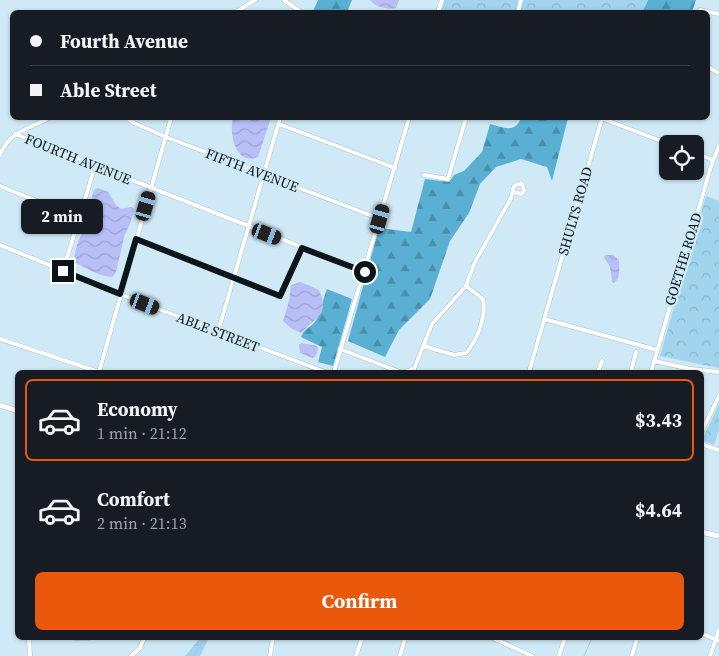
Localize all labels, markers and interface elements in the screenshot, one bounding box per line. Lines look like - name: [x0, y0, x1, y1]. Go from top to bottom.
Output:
- text: Fourth Avenue: [60, 28, 188, 54]
- text: Able Street: [60, 77, 156, 103]
- street label: FOURTH AVENUE: [22, 129, 134, 189]
- map controls: [659, 135, 704, 180]
- button: locate: [659, 135, 704, 180]
- street label: FIFTH AVENUE: [203, 143, 301, 197]
- street label: SHULTS ROAD: [553, 164, 597, 258]
- car: [134, 190, 157, 222]
- callout: 2 min: [22, 198, 104, 234]
- car: [368, 203, 391, 235]
- text: 2 min: [41, 205, 83, 227]
- street label: GOETHE ROAD: [659, 210, 707, 308]
- car: [250, 222, 283, 246]
- route end: [52, 260, 74, 282]
- route start: [354, 261, 376, 283]
- car: [128, 292, 161, 316]
- street label: ABLE STREET: [174, 307, 263, 357]
- text: Economy: [97, 396, 178, 422]
- icon: car: [37, 398, 82, 443]
- text: $3.43: [635, 407, 682, 433]
- text: 1 min · 21:12: [97, 422, 187, 444]
- text: Comfort: [97, 486, 170, 512]
- icon: car: [37, 488, 82, 533]
- text: $4.64: [635, 497, 682, 523]
- text: 2 min · 21:13: [97, 512, 187, 534]
- button: Confirm: [35, 572, 684, 630]

